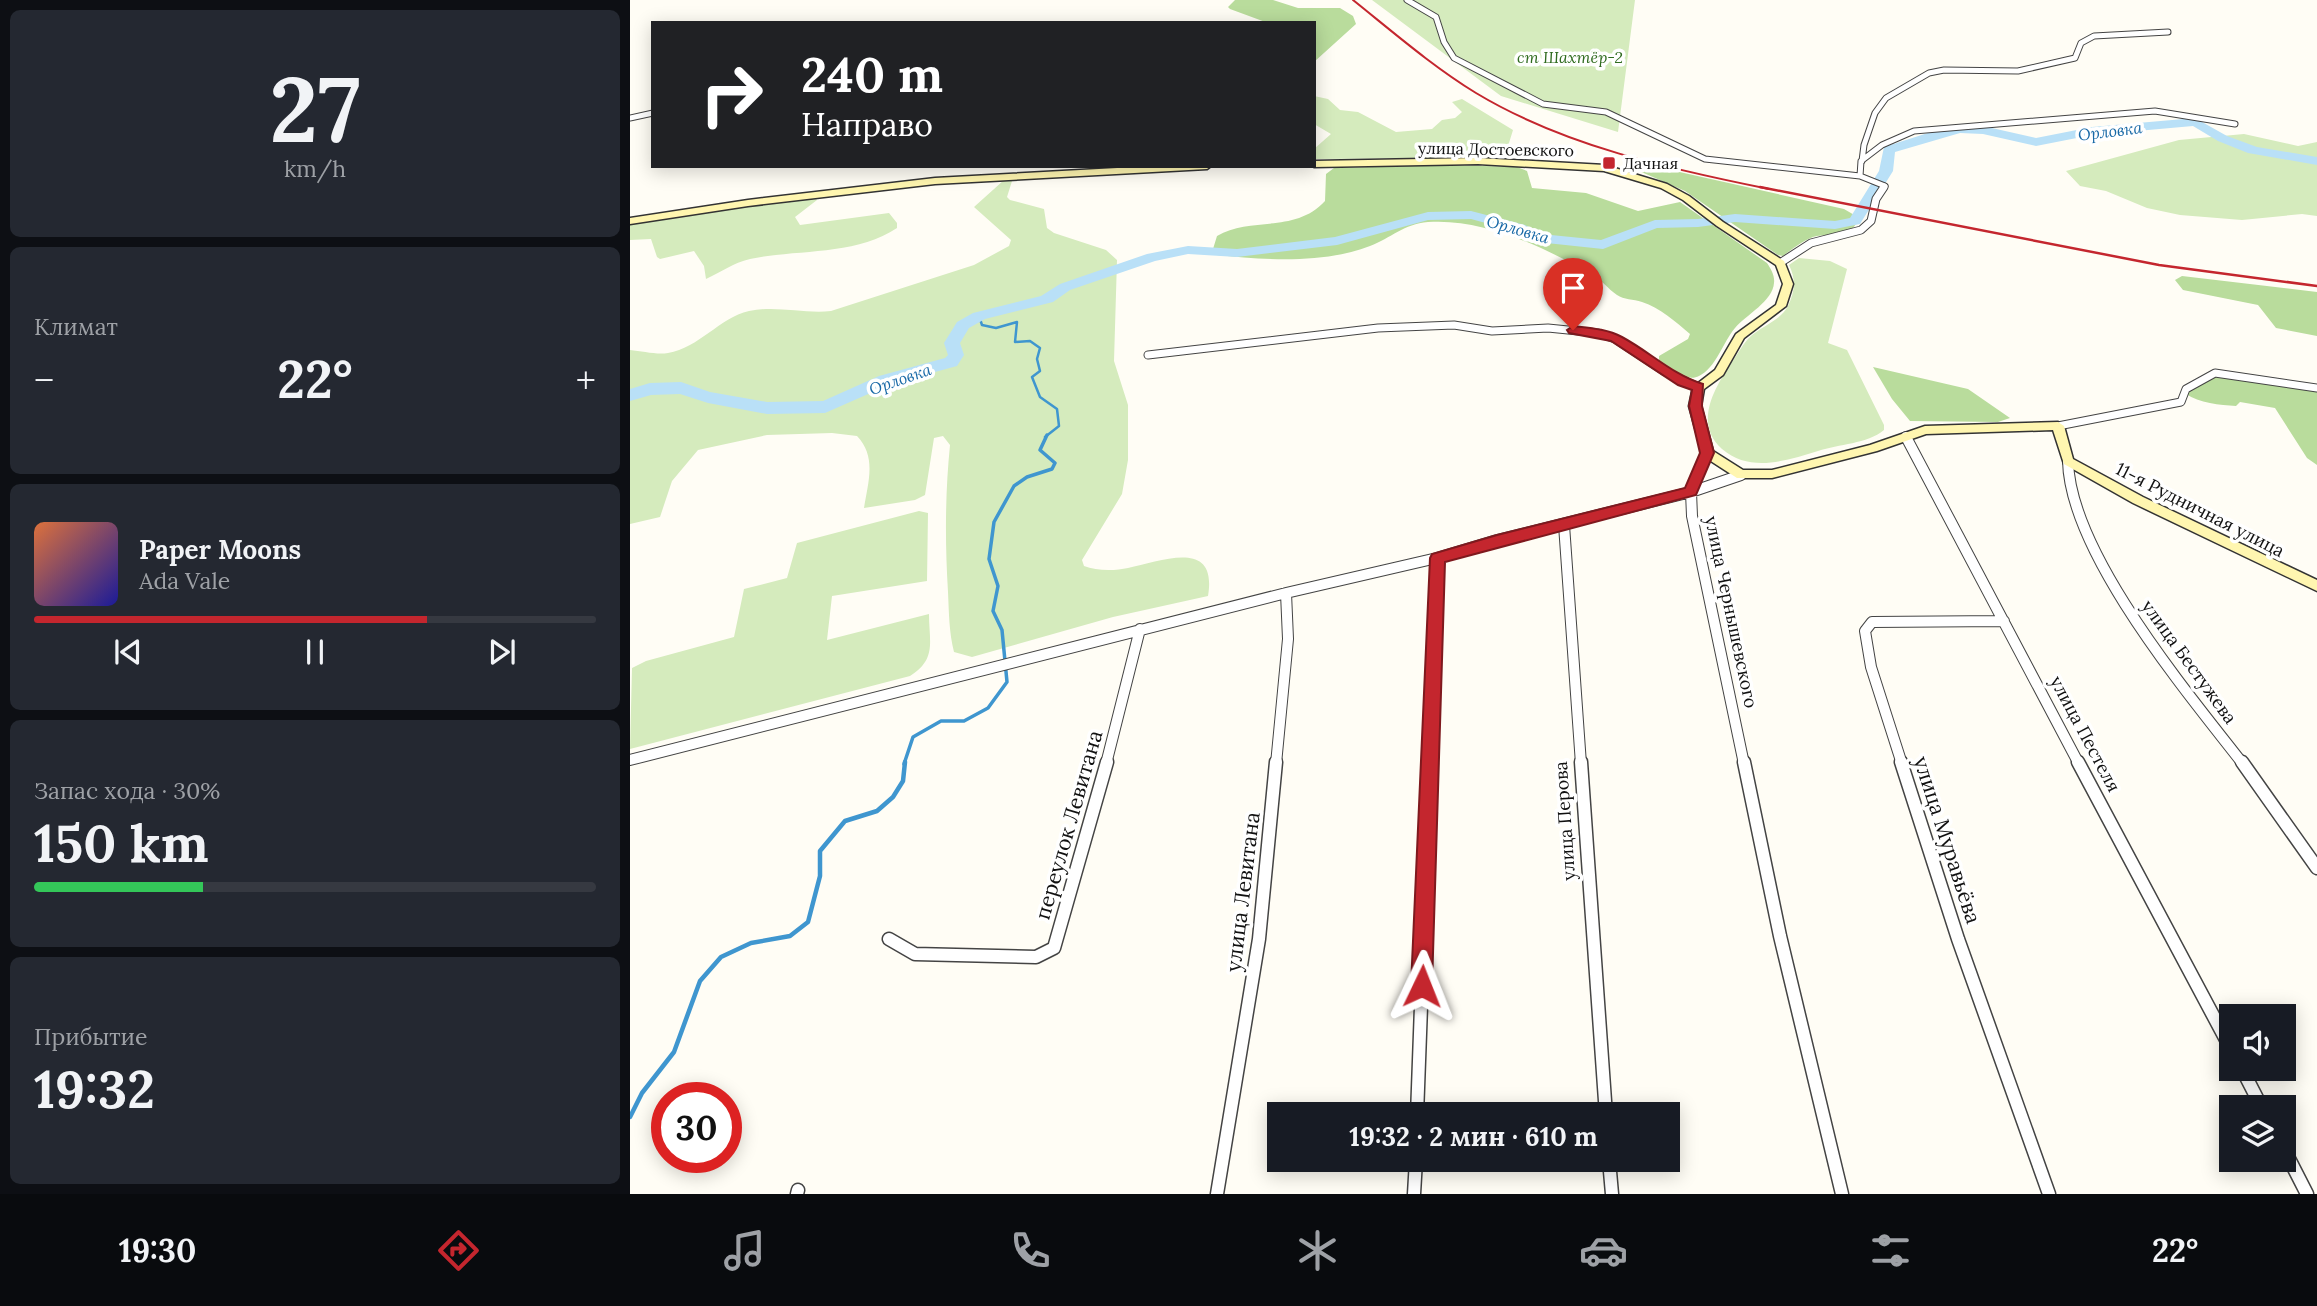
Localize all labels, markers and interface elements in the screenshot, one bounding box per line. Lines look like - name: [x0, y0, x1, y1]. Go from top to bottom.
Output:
- text: 240 m: [801, 43, 943, 105]
- park label: ст Шахтёр-2: [1517, 47, 1623, 67]
- icon: right: [686, 49, 777, 140]
- text: 27: [269, 50, 361, 167]
- text: Направо: [801, 104, 933, 145]
- water label: Орловка: [2077, 117, 2143, 145]
- street label: улица Достоевского: [1418, 138, 1574, 160]
- place label: Дачная: [1623, 153, 1678, 173]
- text: km/h: [284, 154, 346, 183]
- marker: Дачная: [1601, 155, 1617, 171]
- water label: Орловка: [1484, 211, 1552, 248]
- pin: [1543, 258, 1603, 330]
- icon: arrive: [1554, 269, 1592, 307]
- text: Климат: [34, 312, 118, 341]
- text: 22°: [277, 346, 353, 412]
- text: −: [34, 356, 54, 404]
- text: +: [576, 356, 596, 404]
- water label: Орловка: [866, 359, 934, 399]
- street label: 11-я Рудничная улица: [2112, 457, 2289, 562]
- street label: улица Чернышевского: [1700, 514, 1763, 710]
- text: Paper Moons: [139, 533, 301, 566]
- text: Ada Vale: [139, 566, 230, 595]
- street label: улица Бестужева: [2137, 595, 2242, 728]
- icon: previous: [109, 633, 147, 671]
- icon: pause: [296, 633, 334, 671]
- icon: next: [483, 633, 521, 671]
- street label: улица Пестеля: [2045, 672, 2126, 796]
- street label: переулок Левитана: [1029, 727, 1108, 923]
- street label: улица Муравьёва: [1908, 753, 1987, 927]
- street label: улица Перова: [1549, 761, 1580, 881]
- text: Запас хода · 30%: [34, 776, 220, 805]
- text: 150 km: [34, 810, 209, 876]
- street label: улица Левитана: [1219, 810, 1266, 973]
- position arrow: [1385, 949, 1459, 1023]
- map controls: [2219, 1004, 2296, 1172]
- button: sound: [2219, 1004, 2296, 1081]
- text: Прибытие: [34, 1022, 148, 1051]
- text: 19:32: [34, 1056, 155, 1122]
- speed limit sign: 30: [651, 1082, 742, 1173]
- button: layers: [2219, 1095, 2296, 1172]
- text: 19:32 · 2 мин · 610 m: [1349, 1120, 1598, 1153]
- icon: directions: [434, 1226, 483, 1275]
- icon: music: [720, 1226, 769, 1275]
- icon: phone: [1006, 1226, 1055, 1275]
- icon: climate: [1293, 1226, 1342, 1275]
- icon: car: [1579, 1226, 1628, 1275]
- icon: filters: [1866, 1226, 1915, 1275]
- text: 19:30: [119, 1230, 196, 1271]
- text: 22°: [2152, 1230, 2198, 1271]

